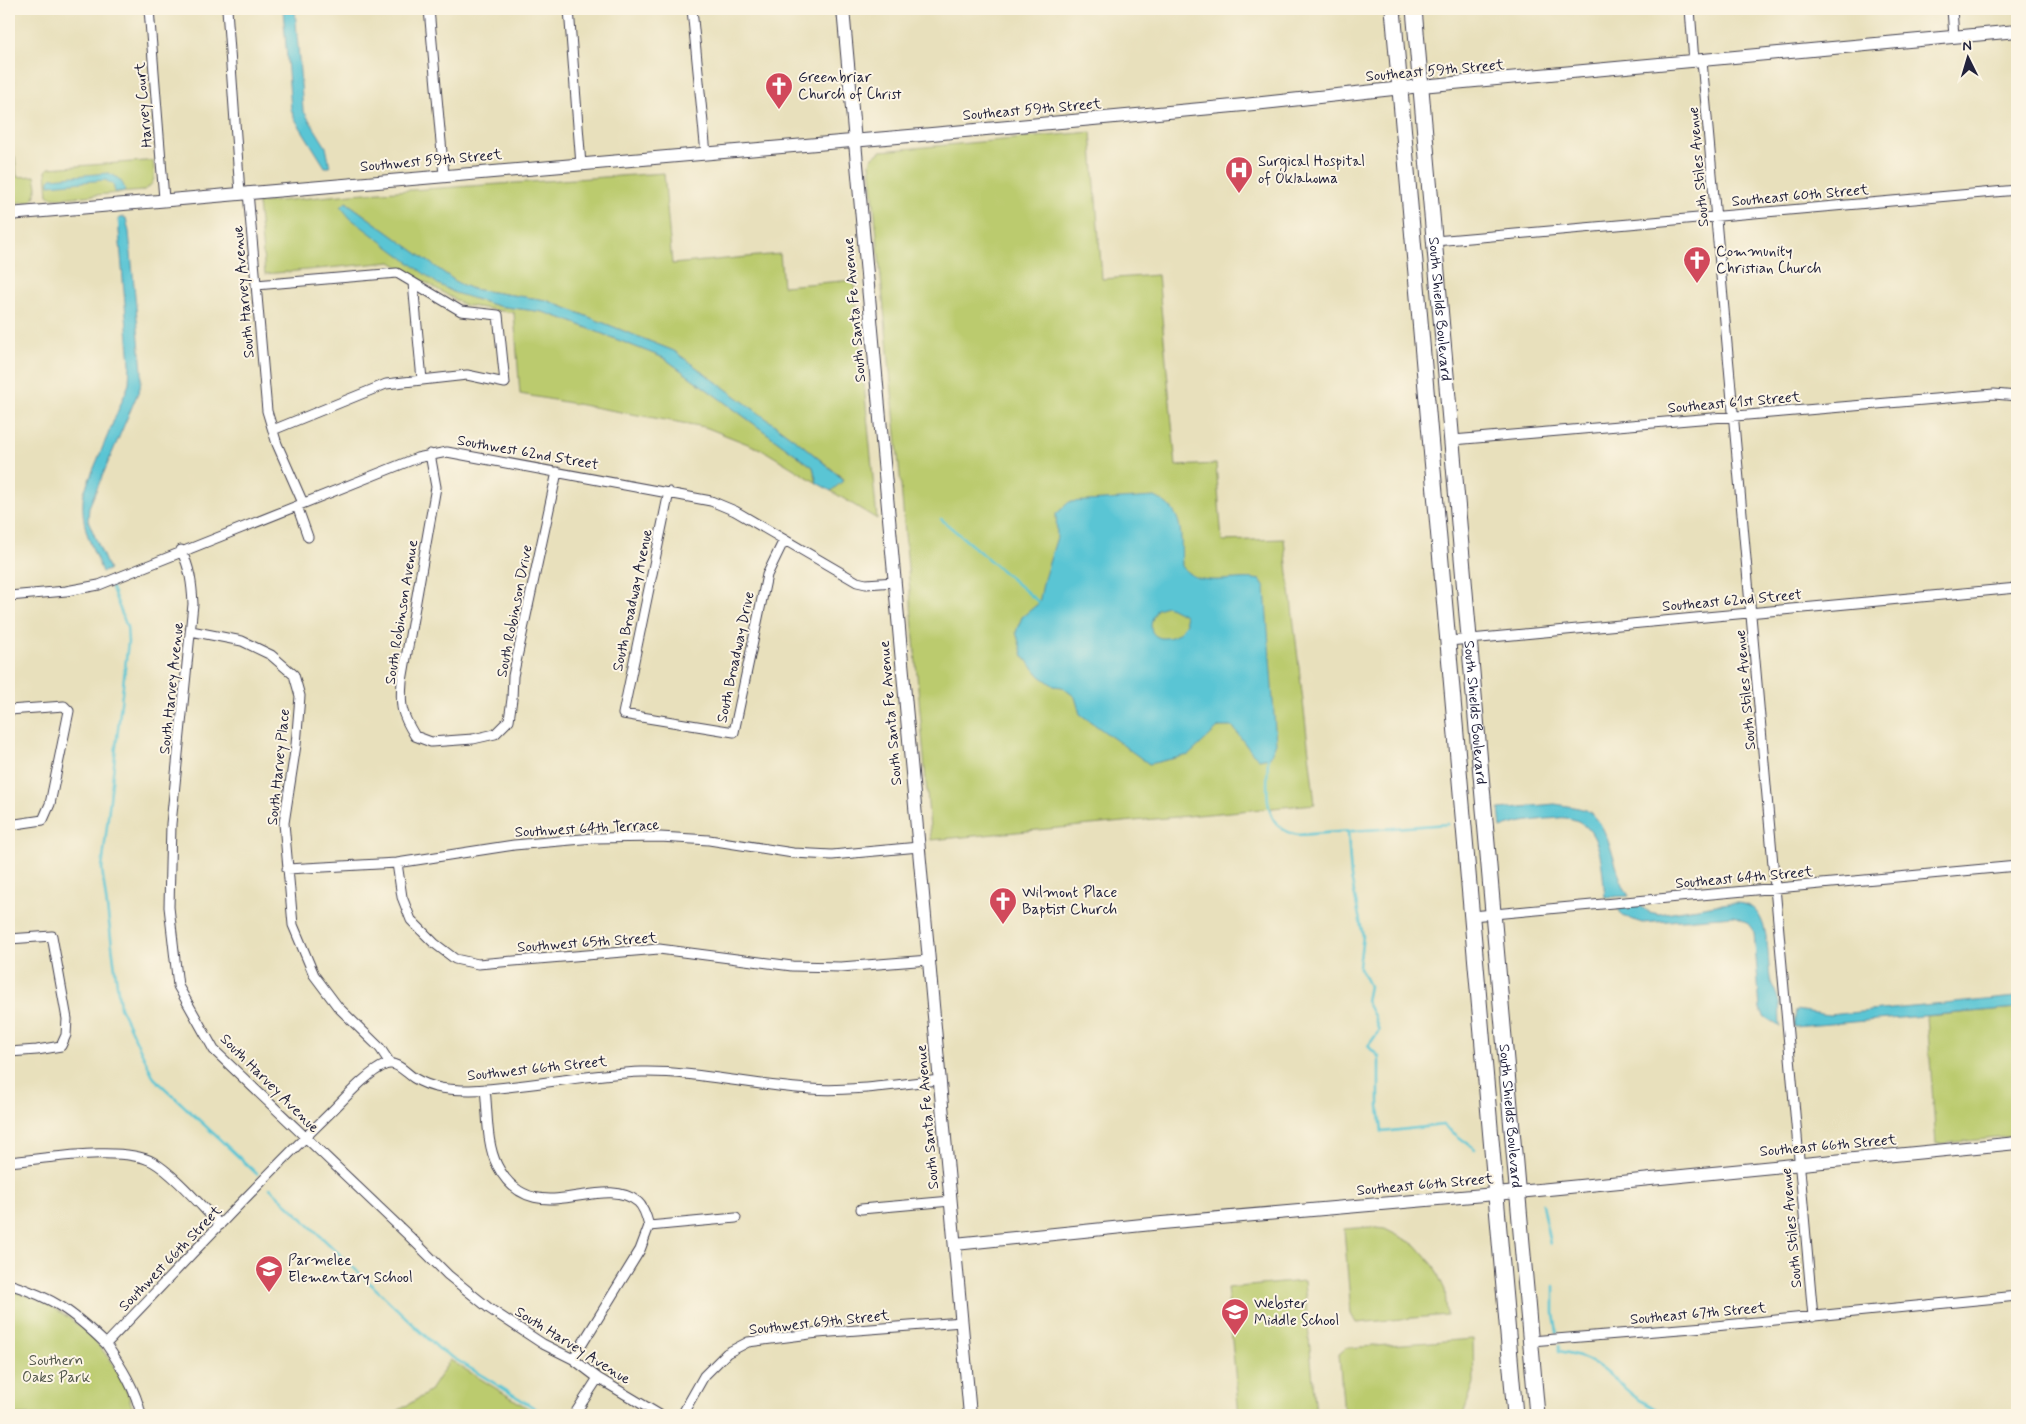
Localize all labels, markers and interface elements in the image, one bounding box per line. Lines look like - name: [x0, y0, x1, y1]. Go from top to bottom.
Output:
- north arrow: [1944, 32, 1994, 82]
- text: N: [1962, 37, 1972, 55]
- street label: Southeast 59th Street: [1365, 55, 1506, 87]
- street label: Harvey Court: [130, 61, 158, 148]
- place label: Greenbriar Church of Christ: [798, 68, 902, 105]
- church icon: Greenbriar Church of Christ: [764, 71, 794, 110]
- street label: Southeast 59th Street: [962, 94, 1103, 126]
- street label: South Stiles Avenue: [1684, 106, 1714, 228]
- street label: Southwest 59th Street: [359, 145, 503, 177]
- place label: Surgical Hospital of Oklahoma: [1258, 152, 1365, 189]
- hospital icon: Surgical Hospital of Oklahoma: [1224, 155, 1254, 194]
- street label: Southeast 60th Street: [1731, 180, 1870, 212]
- street label: South Harvey Avenue: [228, 225, 260, 359]
- street label: South Shields Boulevard: [1423, 236, 1456, 382]
- street label: South Santa Fe Avenue: [839, 237, 871, 383]
- place label: Community Christian Church: [1716, 242, 1822, 279]
- church icon: Community Christian Church: [1682, 245, 1712, 284]
- street label: Southeast 61st Street: [1667, 387, 1801, 419]
- street label: Southwest 62nd Street: [456, 431, 600, 475]
- street label: South Broadway Avenue: [608, 527, 658, 673]
- street label: South Robinson Avenue: [381, 538, 423, 686]
- street label: South Robinson Drive: [492, 543, 538, 679]
- street label: Southeast 62nd Street: [1661, 585, 1803, 617]
- street label: South Broadway Drive: [712, 589, 760, 725]
- street label: South Harvey Avenue: [155, 621, 189, 755]
- street label: South Stiles Avenue: [1731, 629, 1761, 751]
- street label: South Shields Boulevard: [1458, 639, 1491, 785]
- street label: South Santa Fe Avenue: [875, 640, 907, 786]
- street label: South Harvey Place: [263, 708, 295, 826]
- street label: Southwest 64th Terrace: [514, 815, 660, 843]
- street label: Southeast 64th Street: [1674, 862, 1814, 894]
- place label: Wilmont Place Baptist Church: [1022, 883, 1118, 920]
- church icon: Wilmont Place Baptist Church: [988, 886, 1018, 925]
- street label: Southwest 65th Street: [517, 928, 658, 958]
- street label: South Harvey Avenue: [215, 1030, 323, 1138]
- street label: South Shields Boulevard: [1494, 1043, 1526, 1189]
- street label: South Santa Fe Avenue: [912, 1044, 944, 1190]
- street label: Southwest 66th Street: [466, 1052, 608, 1086]
- street label: Southeast 66th Street: [1759, 1130, 1898, 1162]
- street label: South Stiles Avenue: [1777, 1167, 1807, 1289]
- street label: Southeast 66th Street: [1356, 1169, 1495, 1201]
- street label: Southwest 66th Street: [115, 1201, 227, 1316]
- place label: Parmelee Elementary School: [288, 1251, 413, 1288]
- school or university icon: Parmelee Elementary School: [254, 1254, 284, 1293]
- place label: Webster Middle School: [1254, 1294, 1339, 1331]
- school or university icon: Webster Middle School: [1220, 1297, 1250, 1336]
- street label: Southeast 67th Street: [1629, 1298, 1767, 1330]
- street label: South Harvey Avenue: [511, 1302, 634, 1390]
- street label: Southwest 69th Street: [748, 1306, 890, 1340]
- park label: Southern Oaks Park: [22, 1351, 91, 1388]

